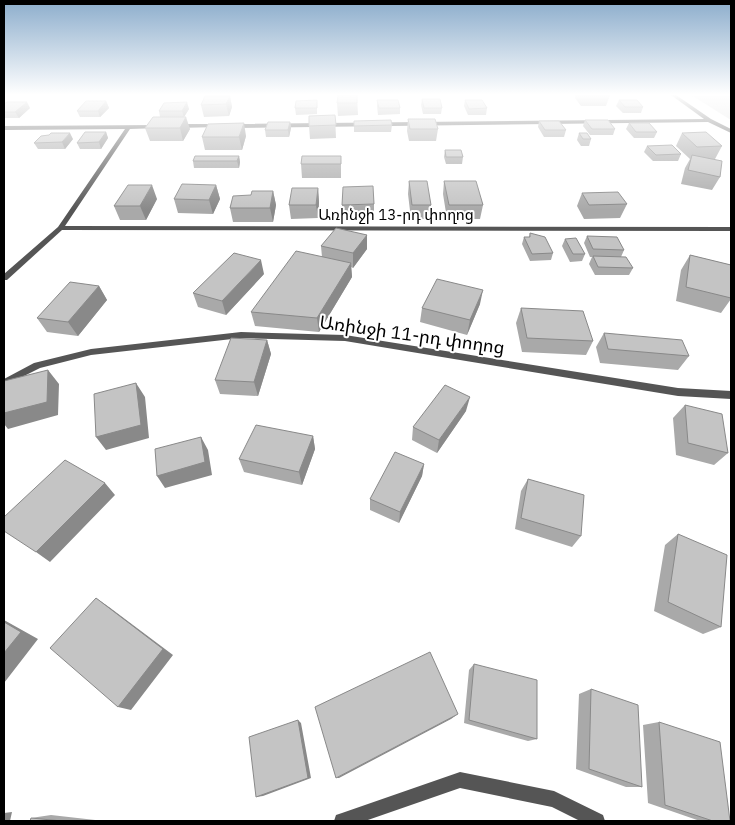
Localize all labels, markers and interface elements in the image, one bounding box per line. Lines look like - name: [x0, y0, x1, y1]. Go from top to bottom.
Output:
- street label: Առինջի 13-րդ փողոց: [318, 205, 474, 224]
- street label: Առինջի 11-րդ փողոց: [318, 310, 506, 359]

